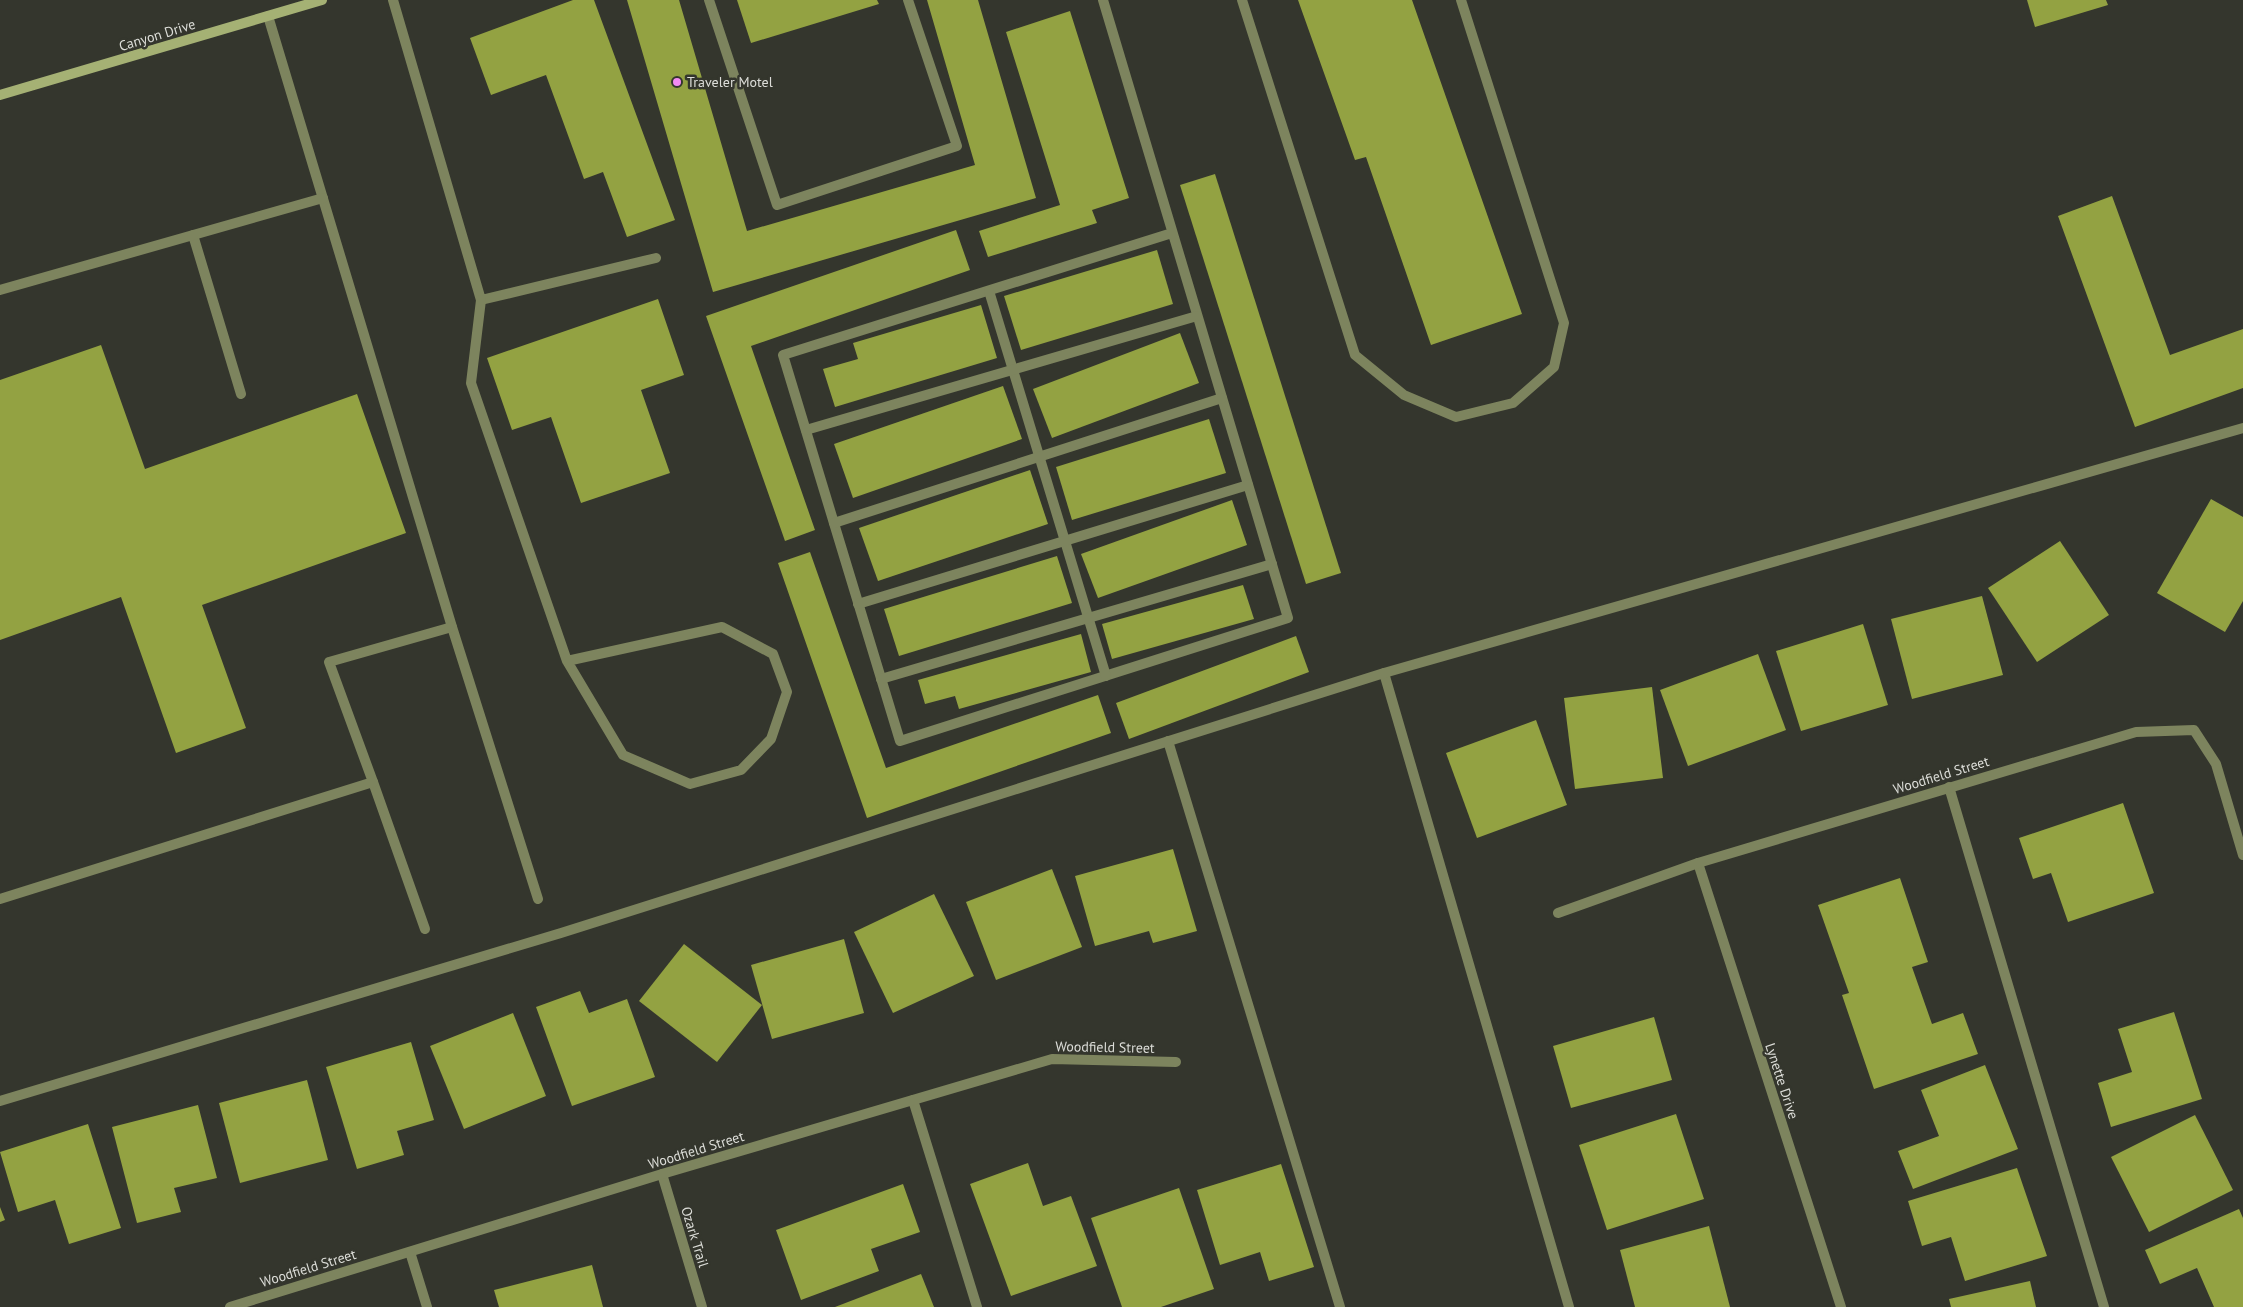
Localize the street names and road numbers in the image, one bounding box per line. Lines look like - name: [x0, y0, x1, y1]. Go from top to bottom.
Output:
- street label: Canyon Drive: [117, 15, 197, 55]
- street label: Woodfield Street: [1891, 752, 1991, 798]
- street label: Woodfield Street: [1055, 1037, 1155, 1057]
- street label: Lynette Drive: [1761, 1041, 1803, 1121]
- street label: Woodfield Street: [646, 1127, 746, 1173]
- street label: Ozark Trail: [677, 1204, 713, 1270]
- street label: Woodfield Street: [258, 1245, 358, 1291]

